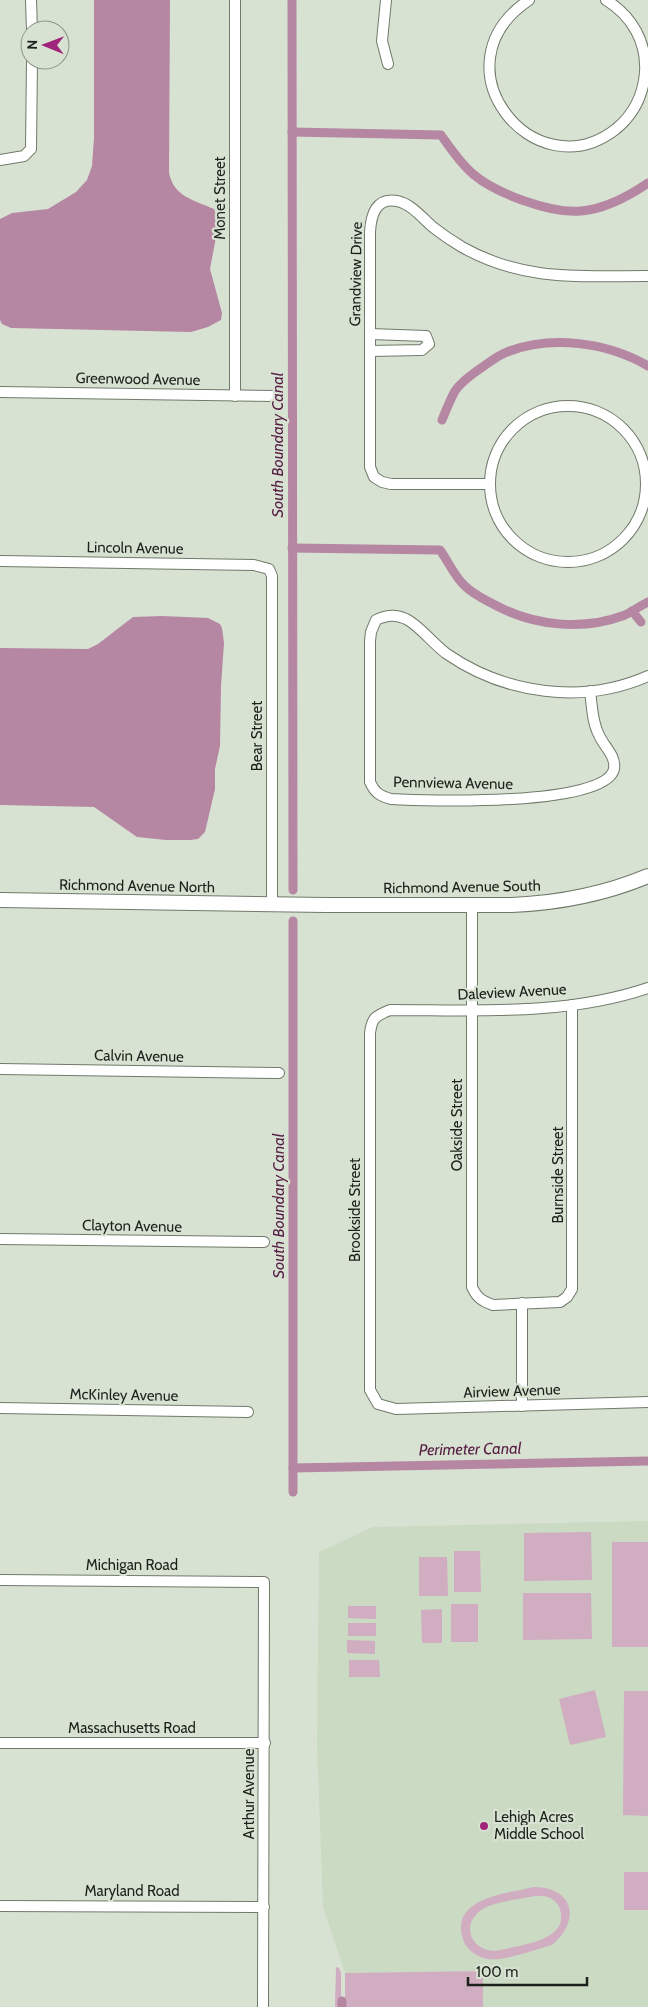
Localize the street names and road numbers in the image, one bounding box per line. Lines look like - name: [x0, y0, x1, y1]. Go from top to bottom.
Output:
- street label: Monet Street: [211, 156, 229, 240]
- street label: Grandview Drive: [346, 221, 366, 326]
- street label: Greenwood Avenue: [75, 369, 201, 389]
- street label: Lincoln Avenue: [86, 538, 184, 558]
- street label: Bear Street: [248, 701, 266, 771]
- street label: Pennviewa Avenue: [393, 773, 513, 793]
- street label: Richmond Avenue North: [59, 876, 215, 896]
- street label: Richmond Avenue South: [383, 877, 541, 897]
- street label: Daleview Avenue: [457, 980, 567, 1004]
- street label: Calvin Avenue: [94, 1046, 184, 1066]
- street label: Oakside Street: [448, 1079, 466, 1171]
- street label: Burnside Street: [549, 1126, 567, 1224]
- street label: Brookside Street: [346, 1158, 364, 1262]
- street label: Clayton Avenue: [82, 1216, 182, 1236]
- street label: Airview Avenue: [463, 1380, 561, 1402]
- street label: McKinley Avenue: [70, 1385, 179, 1405]
- street label: Michigan Road: [86, 1556, 178, 1574]
- street label: Massachusetts Road: [68, 1719, 196, 1737]
- street label: Arthur Avenue: [240, 1748, 258, 1839]
- street label: Maryland Road: [85, 1882, 179, 1900]

